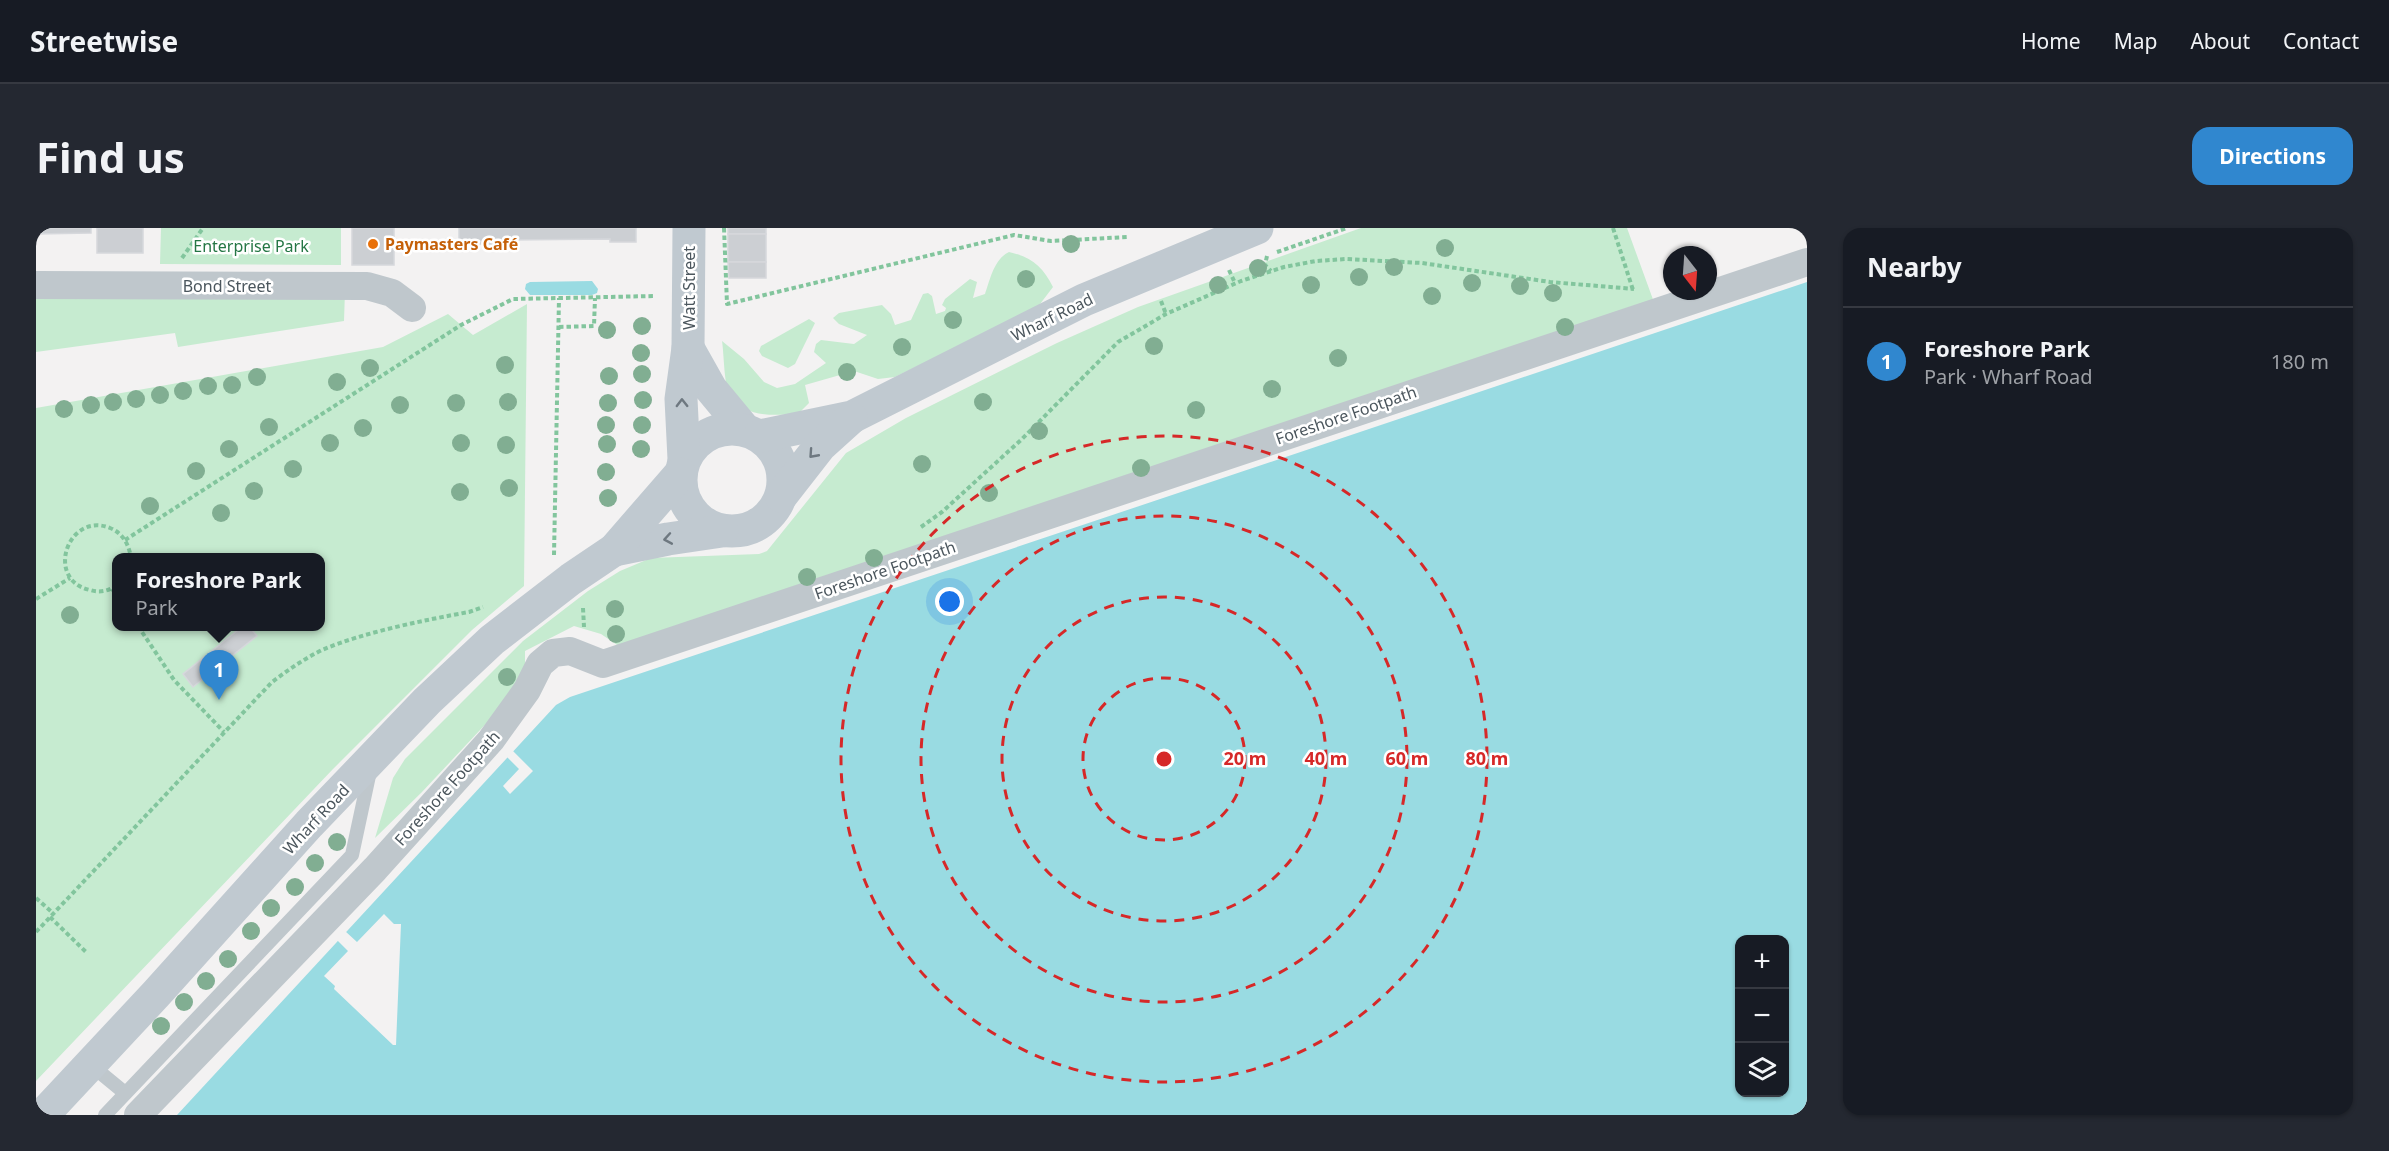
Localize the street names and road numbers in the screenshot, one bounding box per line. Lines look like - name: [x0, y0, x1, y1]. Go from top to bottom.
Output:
- street label: Watt Street: [678, 246, 700, 330]
- street label: Bond Street: [183, 275, 272, 297]
- street label: Wharf Road: [1007, 288, 1097, 346]
- street label: Foreshore Footpath: [1272, 381, 1420, 449]
- street label: Foreshore Footpath: [811, 536, 959, 604]
- street label: Foreshore Footpath: [389, 726, 505, 850]
- street label: Wharf Road: [278, 779, 354, 859]

